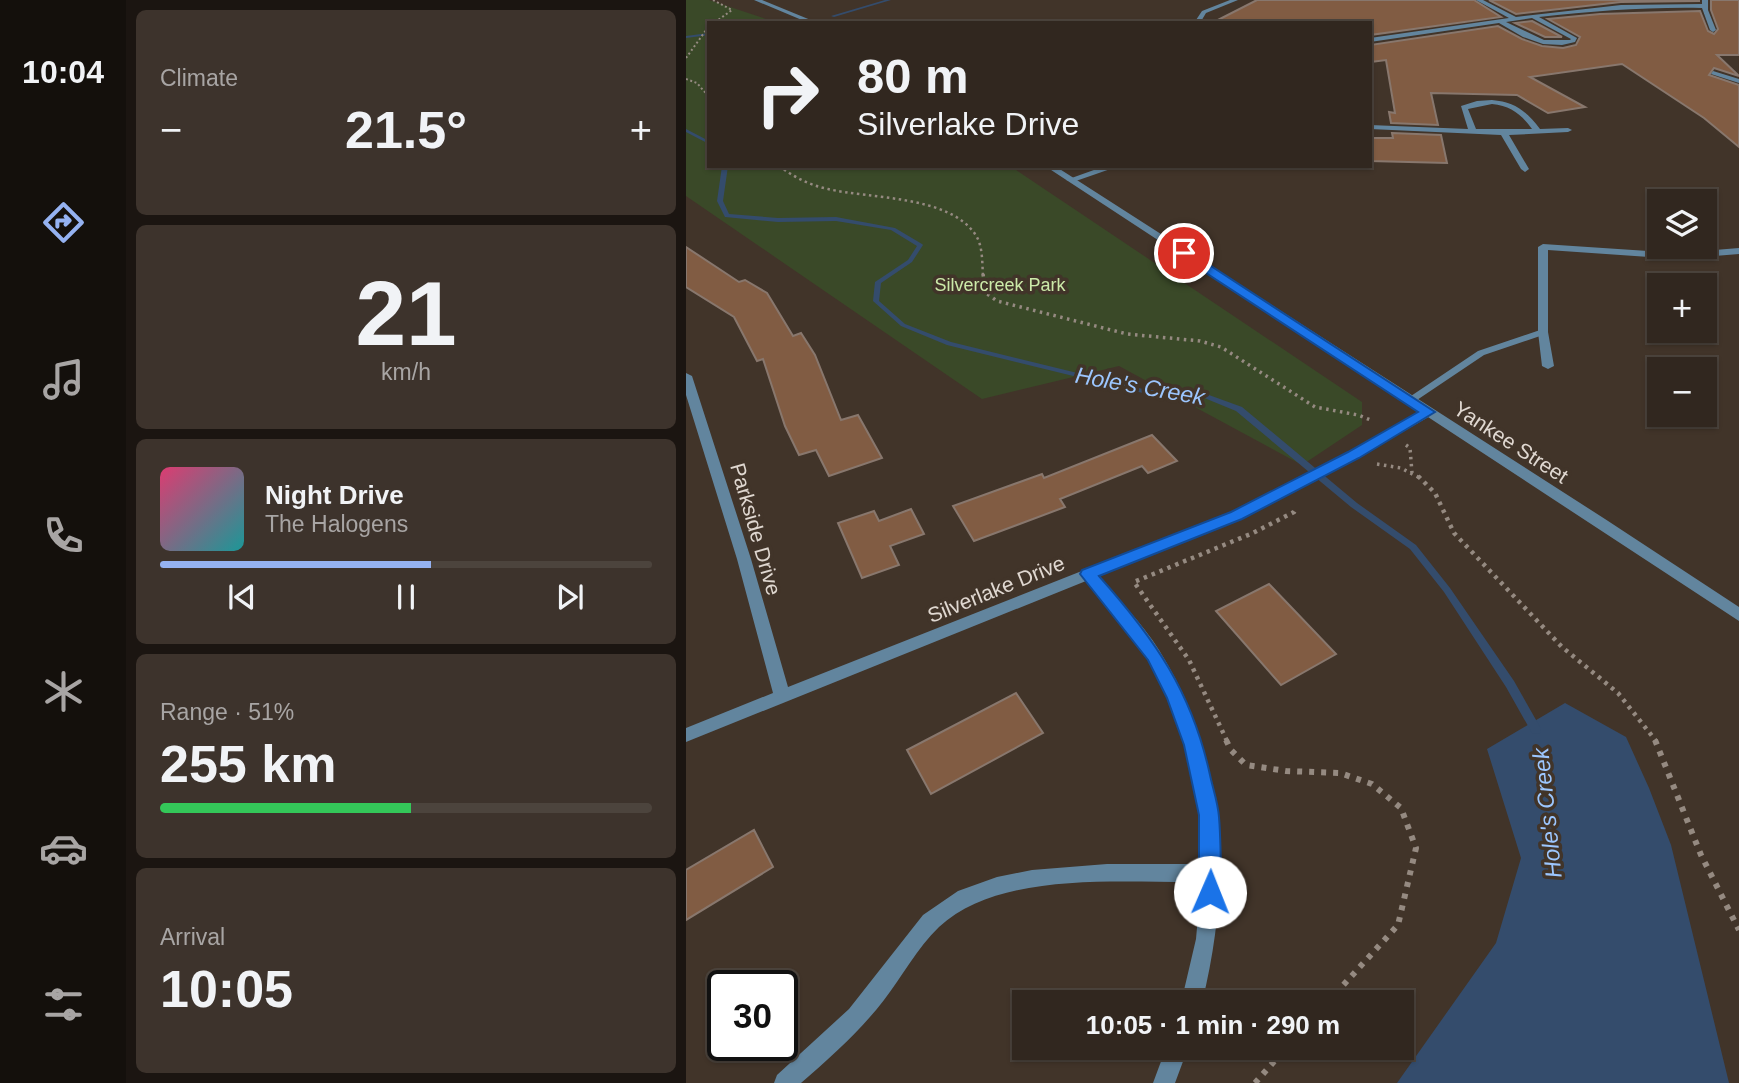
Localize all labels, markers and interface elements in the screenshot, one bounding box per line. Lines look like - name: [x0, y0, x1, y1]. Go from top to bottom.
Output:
- icon: right: [742, 49, 833, 140]
- text: 80 m: [857, 49, 969, 103]
- text: 10:04: [22, 54, 104, 90]
- text: Climate: [160, 65, 238, 91]
- text: 21.5°: [345, 101, 467, 159]
- text: Silverlake Drive: [857, 106, 1079, 142]
- text: −: [160, 109, 182, 151]
- text: +: [630, 109, 652, 151]
- map controls: [1647, 189, 1717, 427]
- button: layers: [1647, 189, 1717, 259]
- icon: directions: [39, 198, 88, 247]
- pin: [1154, 223, 1214, 283]
- icon: arrive: [1165, 234, 1203, 272]
- text: 21: [355, 263, 457, 364]
- button: +: [1647, 273, 1717, 343]
- park label: Silvercreek Park: [934, 275, 1067, 295]
- icon: music: [39, 355, 88, 404]
- button: −: [1647, 357, 1717, 427]
- text: km/h: [381, 359, 431, 385]
- water label: Hole's Creek: [1073, 362, 1208, 410]
- street label: Yankee Street: [1450, 397, 1573, 488]
- street label: Parkside Drive: [726, 460, 786, 598]
- text: Night Drive: [265, 480, 404, 510]
- icon: phone: [39, 511, 88, 560]
- text: The Halogens: [265, 511, 408, 537]
- street label: Silverlake Drive: [924, 551, 1068, 627]
- icon: previous: [223, 578, 261, 616]
- icon: pause: [387, 578, 425, 616]
- icon: next: [551, 578, 589, 616]
- icon: climate: [39, 667, 88, 716]
- text: Range · 51%: [160, 699, 294, 725]
- text: 255 km: [160, 735, 336, 793]
- water label: Hole's Creek: [1527, 745, 1567, 879]
- icon: car: [39, 824, 88, 873]
- position arrow: [1173, 855, 1247, 929]
- text: Arrival: [160, 924, 225, 950]
- text: 10:05: [160, 960, 293, 1018]
- speed limit sign: 30: [707, 970, 798, 1061]
- icon: filters: [39, 980, 88, 1029]
- text: 10:05 · 1 min · 290 m: [1086, 1010, 1340, 1040]

